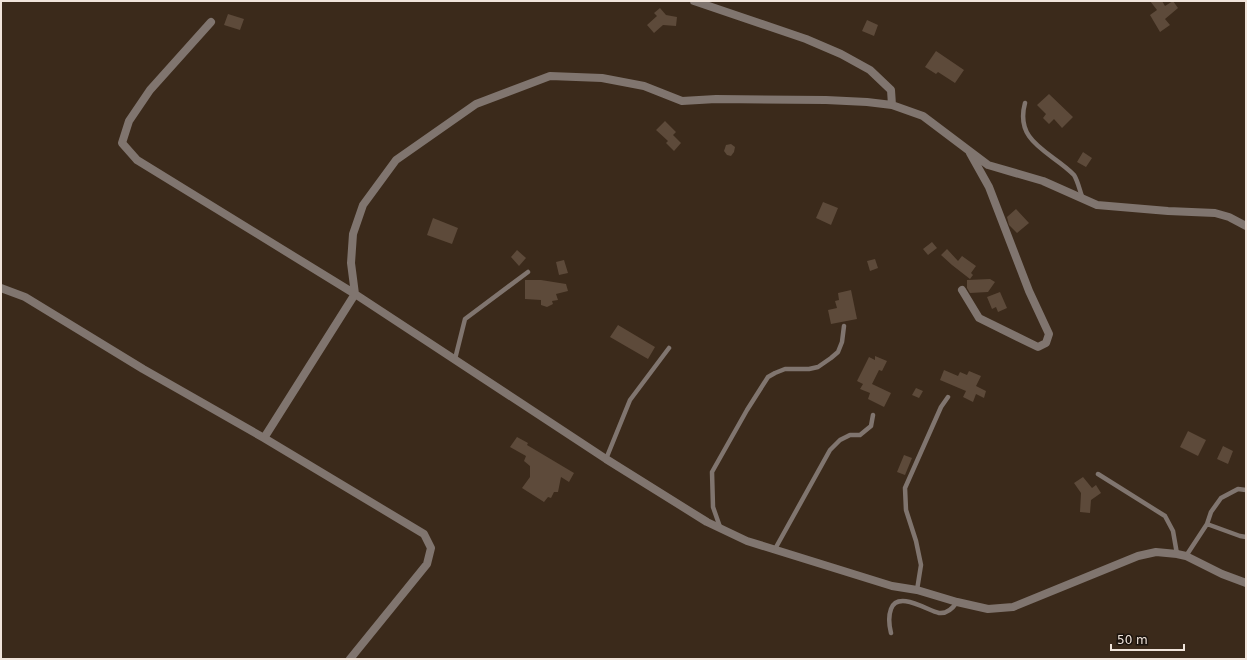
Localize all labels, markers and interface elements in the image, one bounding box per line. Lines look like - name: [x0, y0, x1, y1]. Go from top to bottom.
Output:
- scale bar: [1111, 626, 1184, 652]
- text: 50 m: [1117, 633, 1148, 647]

